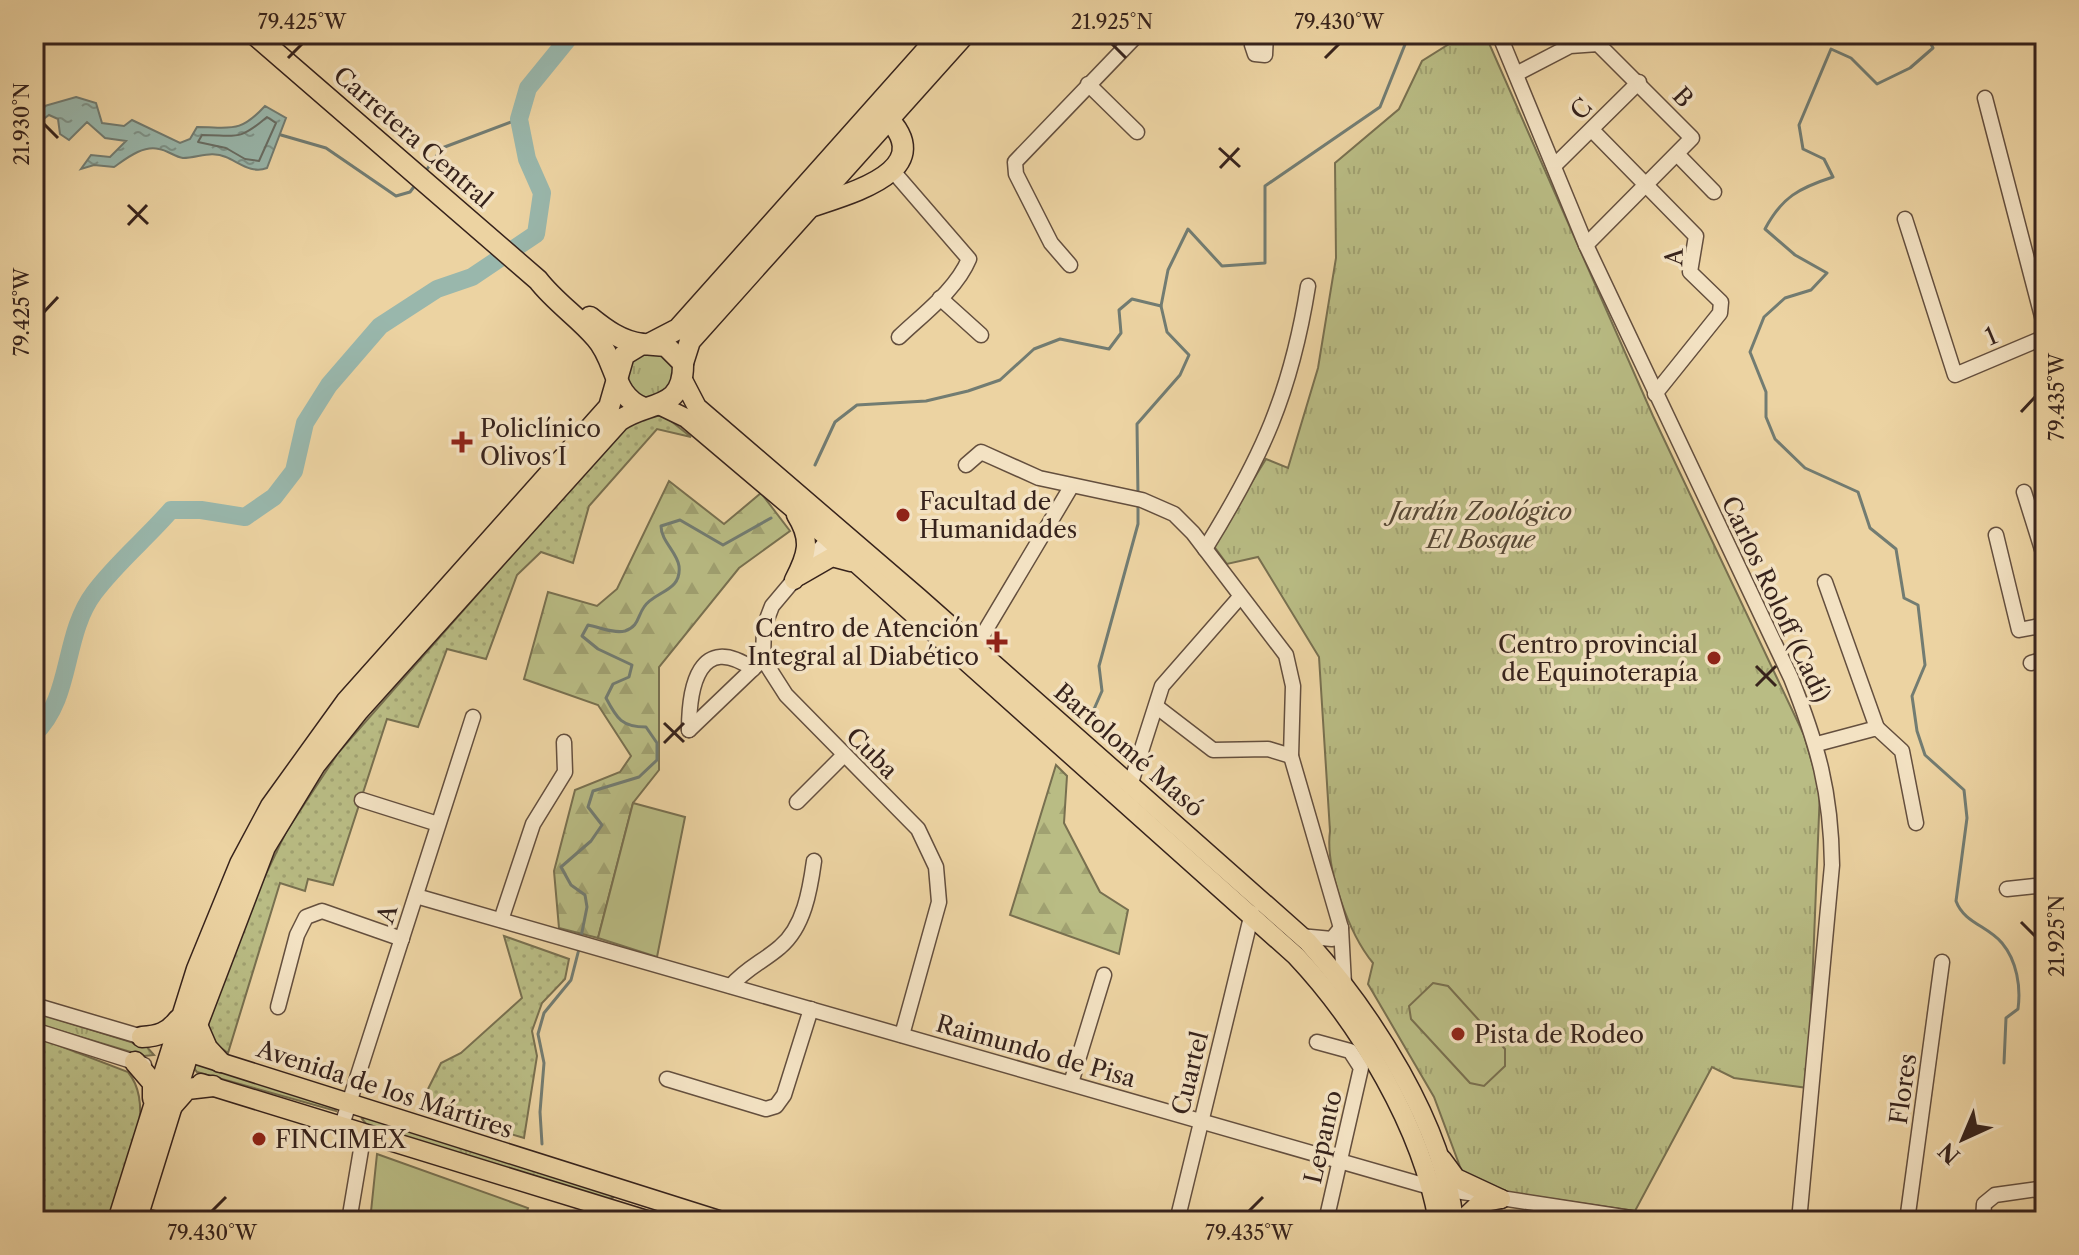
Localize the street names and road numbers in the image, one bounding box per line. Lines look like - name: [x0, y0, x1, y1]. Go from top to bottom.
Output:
- street label: Carretera Central: [328, 60, 498, 214]
- street label: B: [1667, 81, 1699, 113]
- street label: C: [1564, 92, 1598, 126]
- street label: A: [1659, 246, 1689, 267]
- street label: 1: [1981, 321, 2001, 351]
- street label: Carlos Roloff (Cadí): [1716, 491, 1836, 707]
- street label: Bartolomé Masó: [1048, 677, 1210, 823]
- street label: Cuba: [840, 721, 904, 785]
- street label: A: [370, 900, 404, 928]
- street label: Raimundo de Pisa: [933, 1009, 1139, 1093]
- street label: Cuartel: [1166, 1028, 1214, 1118]
- street label: Avenida de los Mártires: [252, 1034, 517, 1144]
- street label: Flores: [1884, 1052, 1922, 1126]
- street label: Lepanto: [1298, 1088, 1348, 1186]

